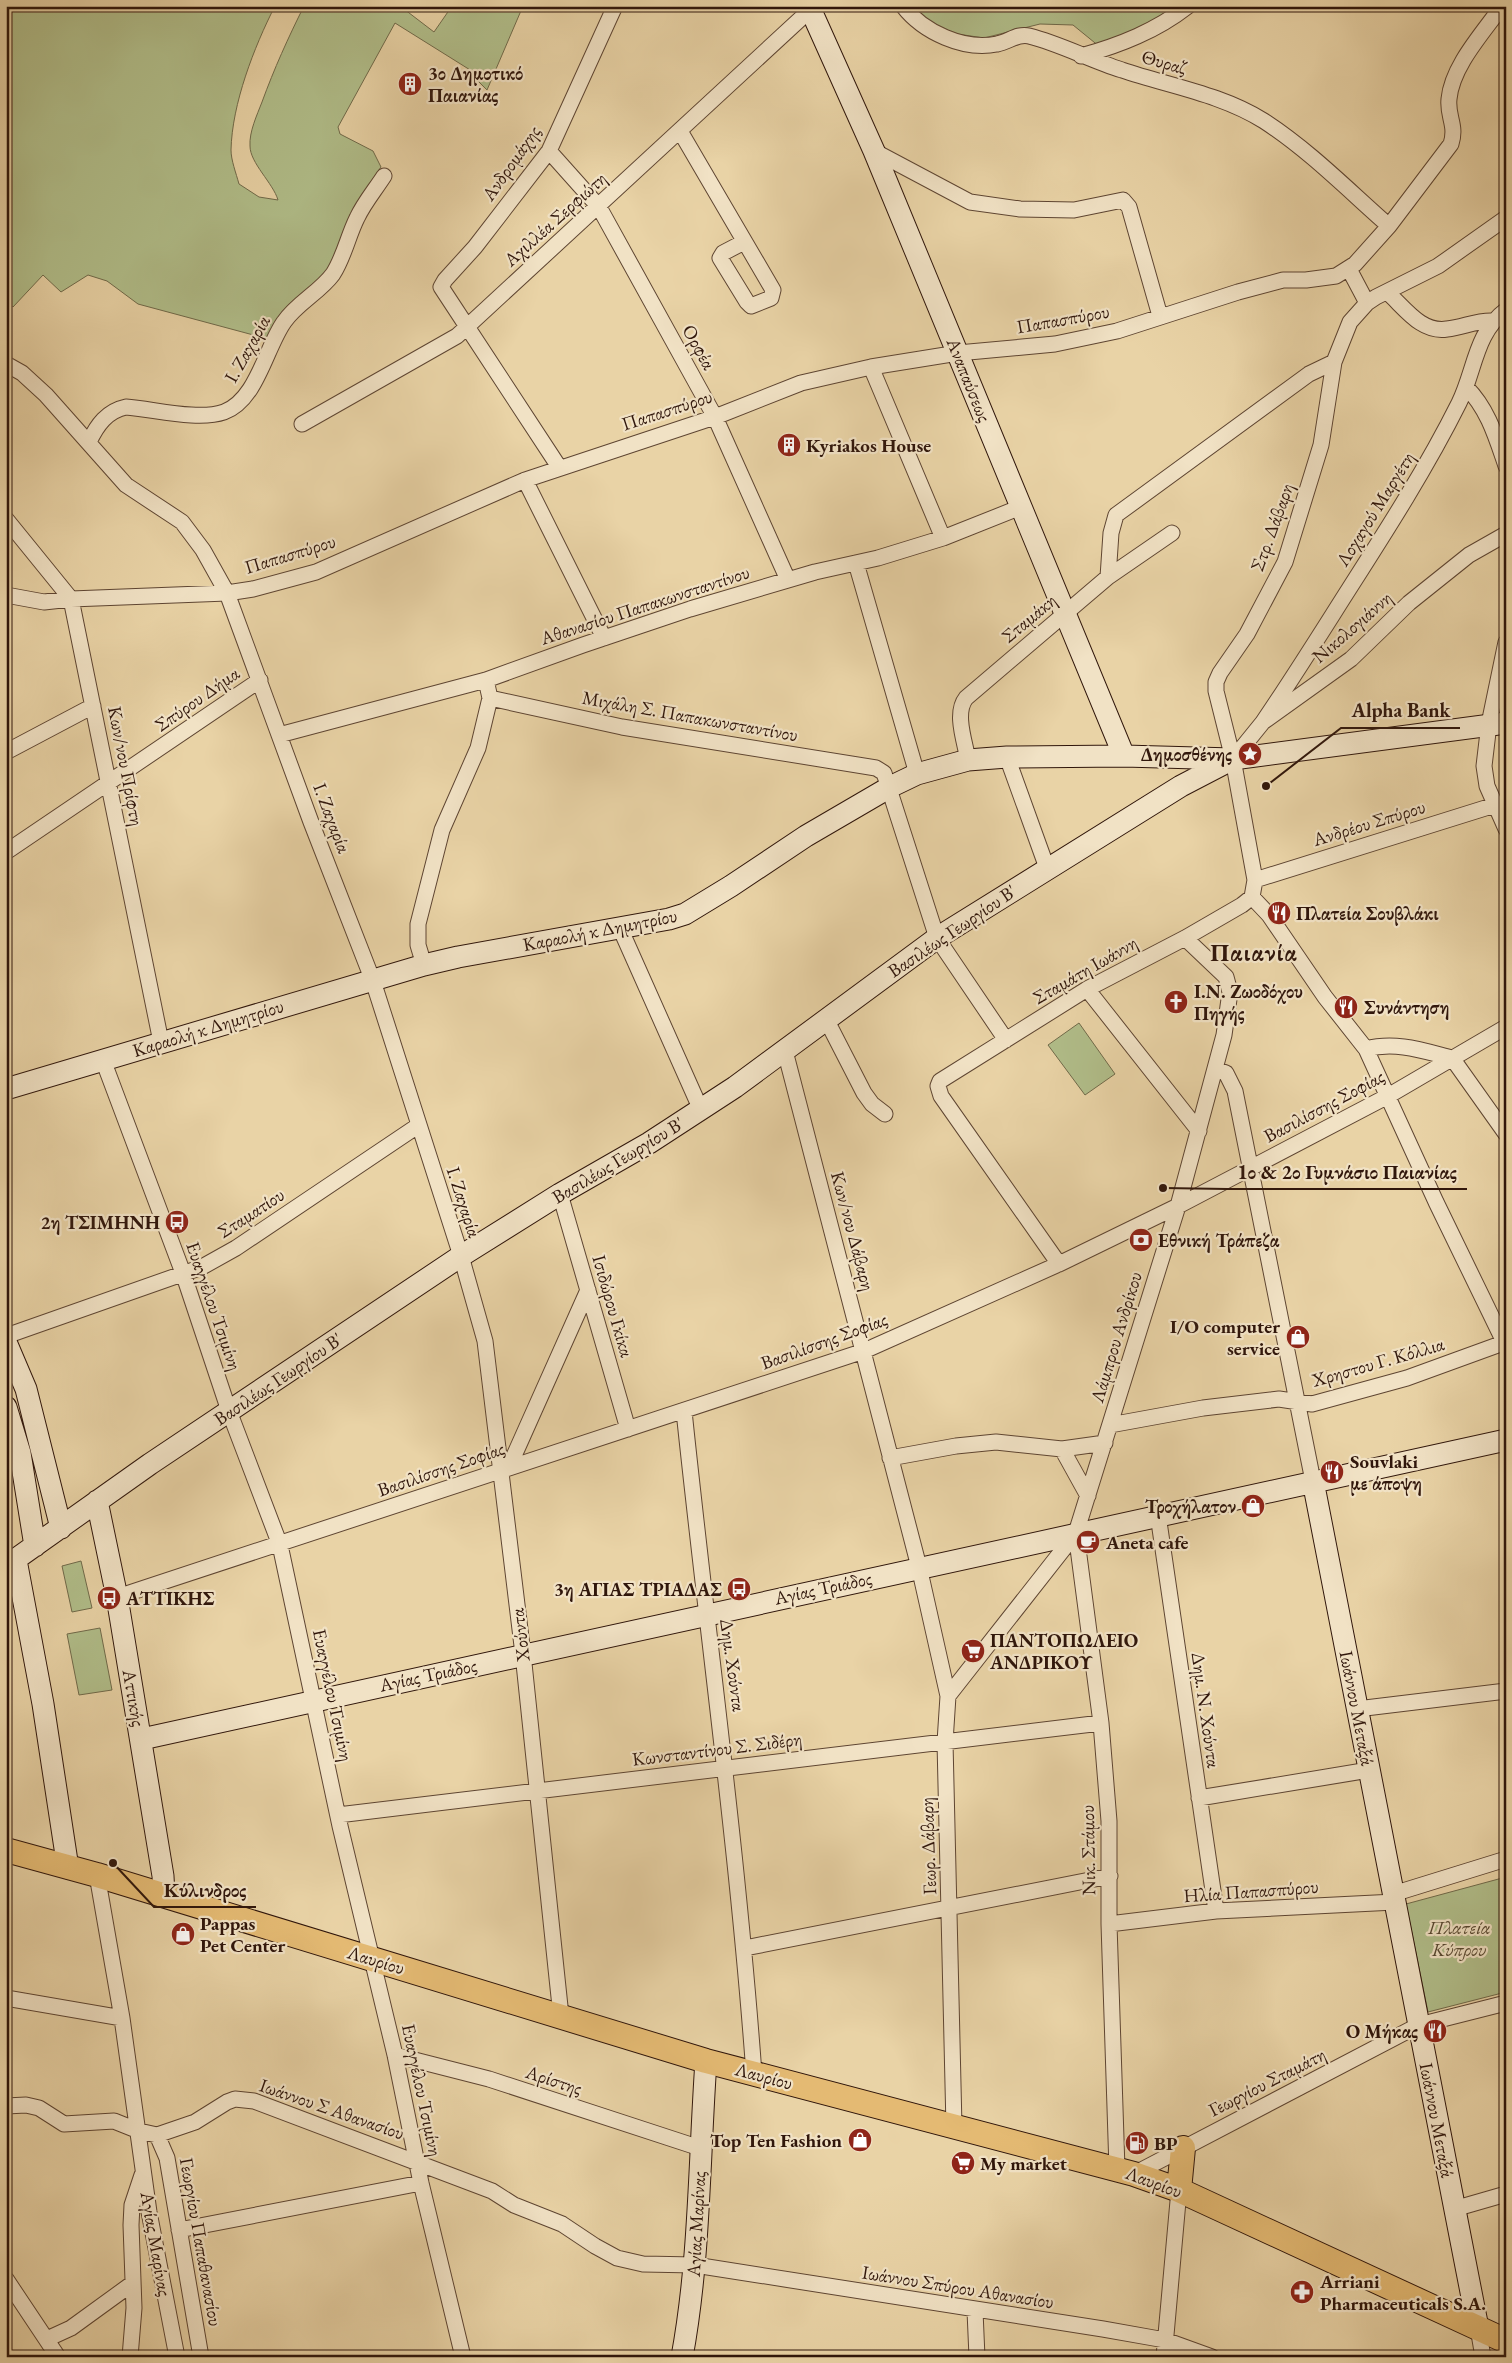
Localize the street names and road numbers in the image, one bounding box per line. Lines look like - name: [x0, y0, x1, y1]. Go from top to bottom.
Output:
- street label: Θυραζ: [1139, 44, 1190, 81]
- street label: Ανδρομάχης: [475, 120, 546, 207]
- street label: Αχιλλέα Σερφιώτη: [497, 166, 612, 273]
- street label: Παπασπύρου: [1015, 299, 1111, 339]
- street label: Ι. Ζαχαρία: [218, 311, 276, 387]
- street label: Ορφέα: [676, 320, 722, 374]
- street label: Αναπαύσεως: [940, 333, 997, 426]
- street label: Παπασπύρου: [618, 384, 716, 436]
- street label: Λοχαγού Μαργέτη: [1329, 447, 1420, 572]
- street label: Στρ. Δάβαρη: [1245, 479, 1299, 575]
- street label: Παπασπύρου: [241, 528, 339, 580]
- street label: Αθανασίου Παπακωνσταντίνου: [536, 559, 753, 651]
- street label: Νικολογιάννη: [1307, 585, 1397, 669]
- street label: Σταμάκη: [996, 588, 1062, 648]
- street label: Σπύρου Δήμα: [150, 661, 245, 737]
- street label: Μιχάλη Σ. Παπακωνσταντίνου: [580, 685, 800, 747]
- street label: Κων/νου Πρίφτη: [102, 704, 150, 828]
- street label: Ι. Ζαχαρία: [307, 780, 357, 857]
- street label: Ανδρέου Σπύρου: [1309, 794, 1428, 852]
- street label: Βασιλέως Γεωργίου Β': [883, 879, 1021, 983]
- street label: Καραολή κ Δημητρίου: [521, 903, 679, 957]
- street label: Σταμάτη Ιωάννη: [1028, 930, 1142, 1010]
- street label: Καραολή κ Δημητρίου: [129, 993, 287, 1063]
- street label: Βασιλίσσης Σοφίας: [1259, 1064, 1389, 1148]
- street label: Βασιλέως Γεωργίου Β': [547, 1111, 689, 1209]
- street label: Ι. Ζαχαρία: [441, 1164, 487, 1241]
- street label: Κων/νου Δάβαρη: [825, 1168, 881, 1294]
- street label: Σταματίου: [213, 1182, 289, 1244]
- street label: Ευαγγέλου Τσιμίνη: [180, 1238, 248, 1374]
- street label: Ισιδώρου Γκίκα: [586, 1252, 640, 1360]
- street label: Λάμπρου Ανδρίκου: [1084, 1268, 1148, 1407]
- street label: Βασιλίσσης Σοφίας: [757, 1307, 891, 1375]
- street label: Βασιλέως Γεωργίου Β': [209, 1327, 347, 1431]
- street label: Χρηστου Γ. Κόλλια: [1308, 1331, 1447, 1393]
- street label: Βασιλίσσης Σοφίας: [374, 1436, 508, 1502]
- street label: Αγίας Τριάδος: [771, 1565, 874, 1611]
- street label: Χούντα: [504, 1607, 536, 1664]
- street label: Δημ. Χούντα: [714, 1617, 752, 1713]
- street label: Ευαγγέλου Τσιμίνη: [307, 1627, 359, 1763]
- street label: Ιωάννου Μεταξά: [1334, 1649, 1380, 1768]
- street label: Δημ. Ν. Χούντα: [1186, 1651, 1227, 1770]
- street label: Αγίας Τριάδος: [376, 1652, 479, 1698]
- street label: Αττικής: [117, 1667, 151, 1728]
- street label: Κωνσταντίνου Σ. Σιδέρη: [631, 1726, 803, 1772]
- street label: Γεωρ. Δάβαρη: [914, 1797, 942, 1895]
- street label: Νικ. Στάμου: [1075, 1805, 1101, 1895]
- street label: Ηλία Παπασπύρου: [1183, 1874, 1319, 1908]
- street label: Λαυρίου: [343, 1939, 408, 1980]
- street label: Ευαγγέλου Τσιμίνη: [396, 2022, 448, 2158]
- street label: Γεωργίου Σταμάτη: [1204, 2042, 1330, 2122]
- street label: Λαυρίου: [732, 2056, 795, 2096]
- street label: Αρίστης: [522, 2059, 585, 2101]
- street label: Ιωάννου Μεταξά: [1414, 2061, 1460, 2180]
- street label: Ιωάννου Σ Αθανασίου: [256, 2072, 408, 2146]
- street label: Γεωργίου Παπαθανασίου: [174, 2156, 228, 2328]
- street label: Λαυρίου: [1121, 2160, 1186, 2204]
- street label: Αγίας Μαρίνας: [681, 2170, 711, 2279]
- street label: Αγίας Μαρίνας: [134, 2189, 178, 2298]
- street label: Ιωάννου Σπύρου Αθανασίου: [860, 2259, 1056, 2315]

